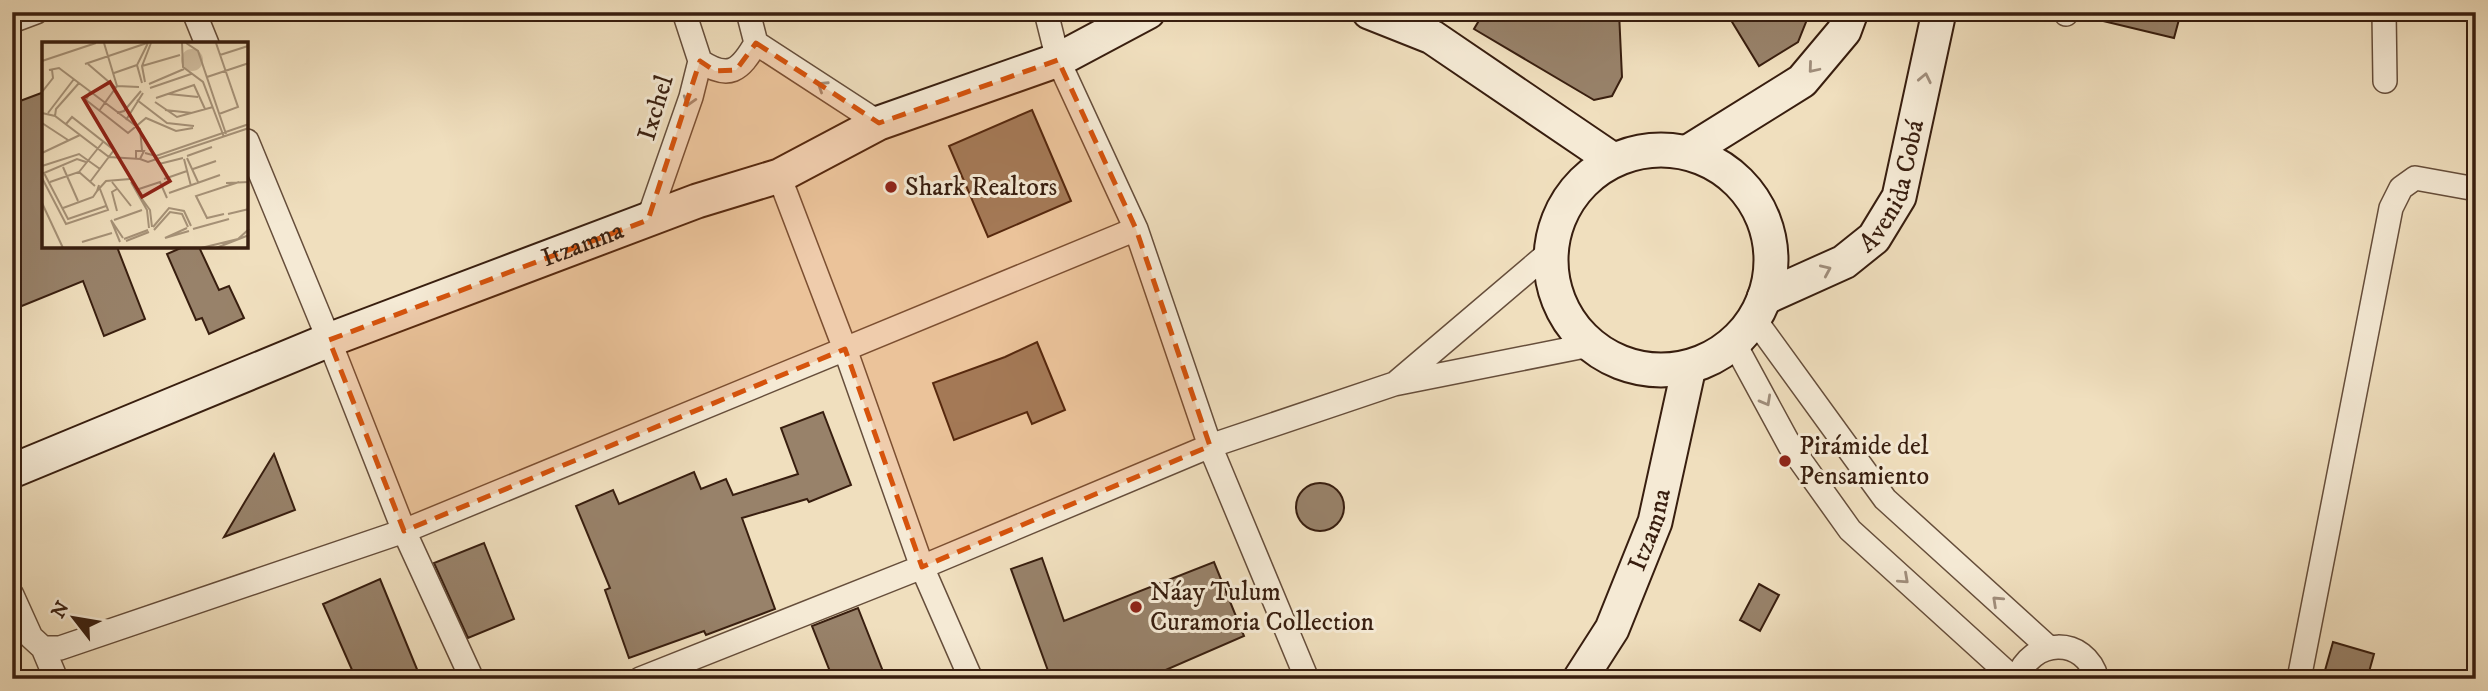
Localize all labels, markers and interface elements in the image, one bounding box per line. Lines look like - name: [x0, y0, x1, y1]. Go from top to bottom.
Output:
- inset map: [42, 42, 248, 248]
- one-way arrow: [1809, 59, 1821, 72]
- street label: Ixchel: [630, 71, 682, 145]
- one-way arrow: [1916, 72, 1931, 84]
- one-way arrow: [817, 82, 830, 94]
- one-way arrow: [683, 95, 698, 107]
- street label: Avenida Cobá: [1852, 117, 1932, 260]
- place label: Shark Realtors: [905, 171, 1057, 204]
- marker: Shark Realtors: [883, 179, 899, 195]
- street label: Itzamna: [537, 214, 628, 275]
- one-way arrow: [1819, 264, 1832, 278]
- one-way arrow: [1758, 394, 1771, 406]
- place label: Pirámide del Pensamiento: [1799, 430, 1929, 493]
- marker: Pirámide del Pensamiento: [1777, 453, 1793, 469]
- street label: Itzamna: [1621, 485, 1678, 576]
- one-way arrow: [1896, 571, 1909, 583]
- place label: Náay Tulum Curamoria Collection: [1150, 576, 1375, 639]
- north arrow: [38, 582, 108, 652]
- text: N: [47, 597, 75, 623]
- one-way arrow: [1992, 597, 2005, 609]
- marker: Náay Tulum Curamoria Collection: [1128, 599, 1144, 615]

